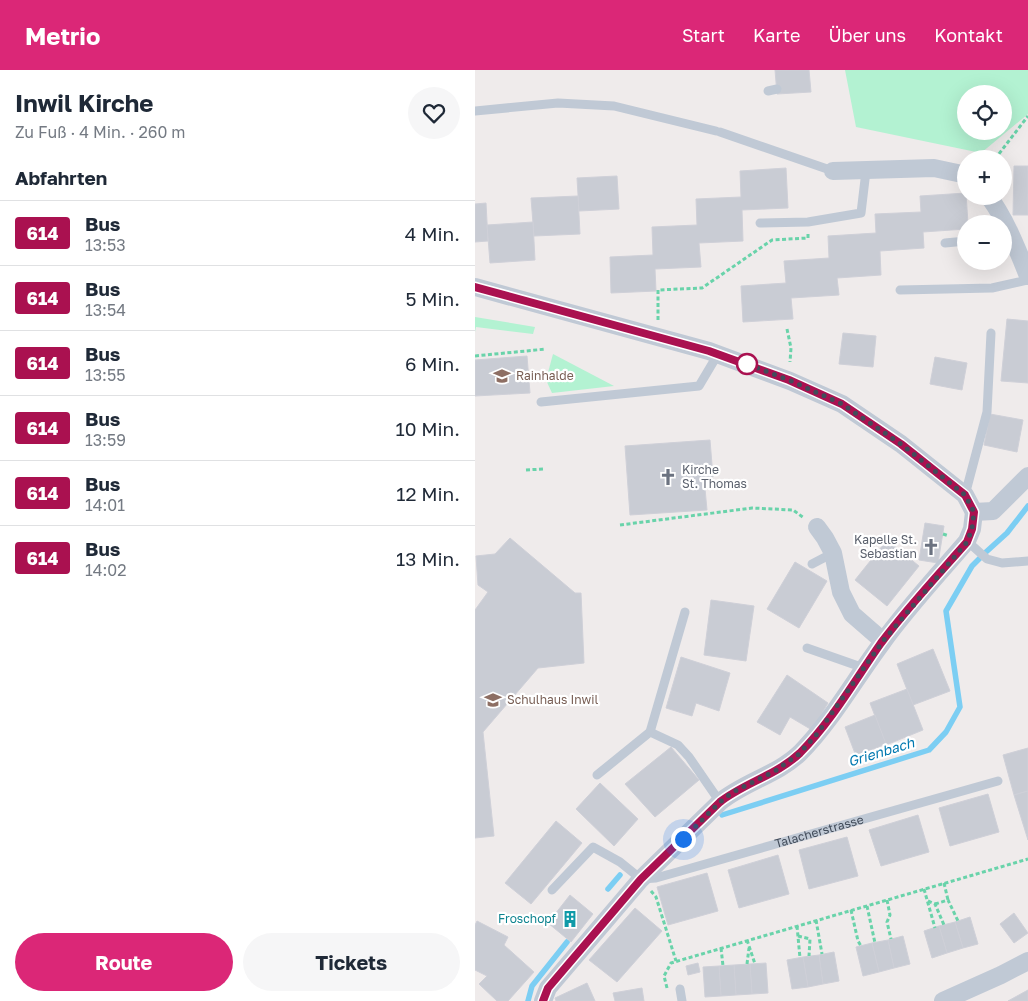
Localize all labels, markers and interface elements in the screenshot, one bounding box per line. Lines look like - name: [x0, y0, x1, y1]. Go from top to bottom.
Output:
- text: Metrio: [25, 21, 100, 50]
- text: Start: [682, 24, 725, 46]
- text: Karte: [753, 24, 800, 46]
- text: Über uns: [828, 24, 906, 46]
- text: Kontakt: [934, 24, 1003, 46]
- map controls: [957, 85, 1012, 270]
- button: locate: [957, 85, 1012, 140]
- button: heart: [408, 87, 460, 139]
- text: Inwil Kirche: [15, 88, 153, 117]
- text: Zu Fuß · 4 Min. · 260 m: [15, 122, 186, 142]
- button: +: [957, 150, 1012, 205]
- text: Abfahrten: [15, 166, 107, 189]
- text: Bus: [85, 212, 120, 235]
- button: −: [957, 215, 1012, 270]
- text: 614: [27, 222, 58, 244]
- text: 4 Min.: [405, 222, 460, 245]
- text: 13:53: [85, 235, 126, 255]
- text: Bus: [85, 277, 120, 300]
- text: 614: [27, 287, 58, 309]
- text: 5 Min.: [405, 287, 460, 310]
- text: 13:54: [85, 300, 126, 320]
- text: Bus: [85, 342, 120, 365]
- text: 614: [27, 352, 58, 374]
- text: 6 Min.: [405, 352, 460, 375]
- unlabelled marker: [736, 353, 758, 375]
- text: 13:55: [85, 365, 125, 385]
- school or university icon: Rainhalde: [492, 366, 512, 386]
- place label: Rainhalde: [516, 368, 574, 383]
- text: Bus: [85, 407, 120, 430]
- text: 614: [27, 417, 58, 439]
- text: 10 Min.: [395, 417, 460, 440]
- text: 13:59: [85, 430, 126, 450]
- place label: Kirche St. Thomas: [682, 462, 747, 491]
- church icon: Kirche St. Thomas: [658, 467, 678, 487]
- text: Bus: [85, 472, 120, 495]
- text: 614: [27, 482, 58, 504]
- text: 12 Min.: [396, 482, 460, 505]
- text: 14:01: [85, 495, 125, 515]
- place label: Kapelle St. Sebastian: [854, 532, 917, 561]
- text: Bus: [85, 537, 120, 560]
- church icon: Kapelle St. Sebastian: [921, 537, 941, 557]
- text: 614: [27, 547, 58, 569]
- text: 13 Min.: [396, 547, 460, 570]
- text: 14:02: [85, 560, 127, 580]
- school or university icon: Schulhaus Inwil: [483, 690, 503, 710]
- place label: Schulhaus Inwil: [507, 692, 598, 707]
- water label: Grienbach: [846, 733, 917, 770]
- street label: Talacherstrasse: [773, 812, 865, 851]
- your location: [671, 827, 696, 852]
- building icon: Froschopf: [560, 909, 580, 929]
- place label: Froschopf: [498, 911, 557, 926]
- button: Route: [15, 933, 233, 991]
- button: Tickets: [243, 933, 460, 991]

